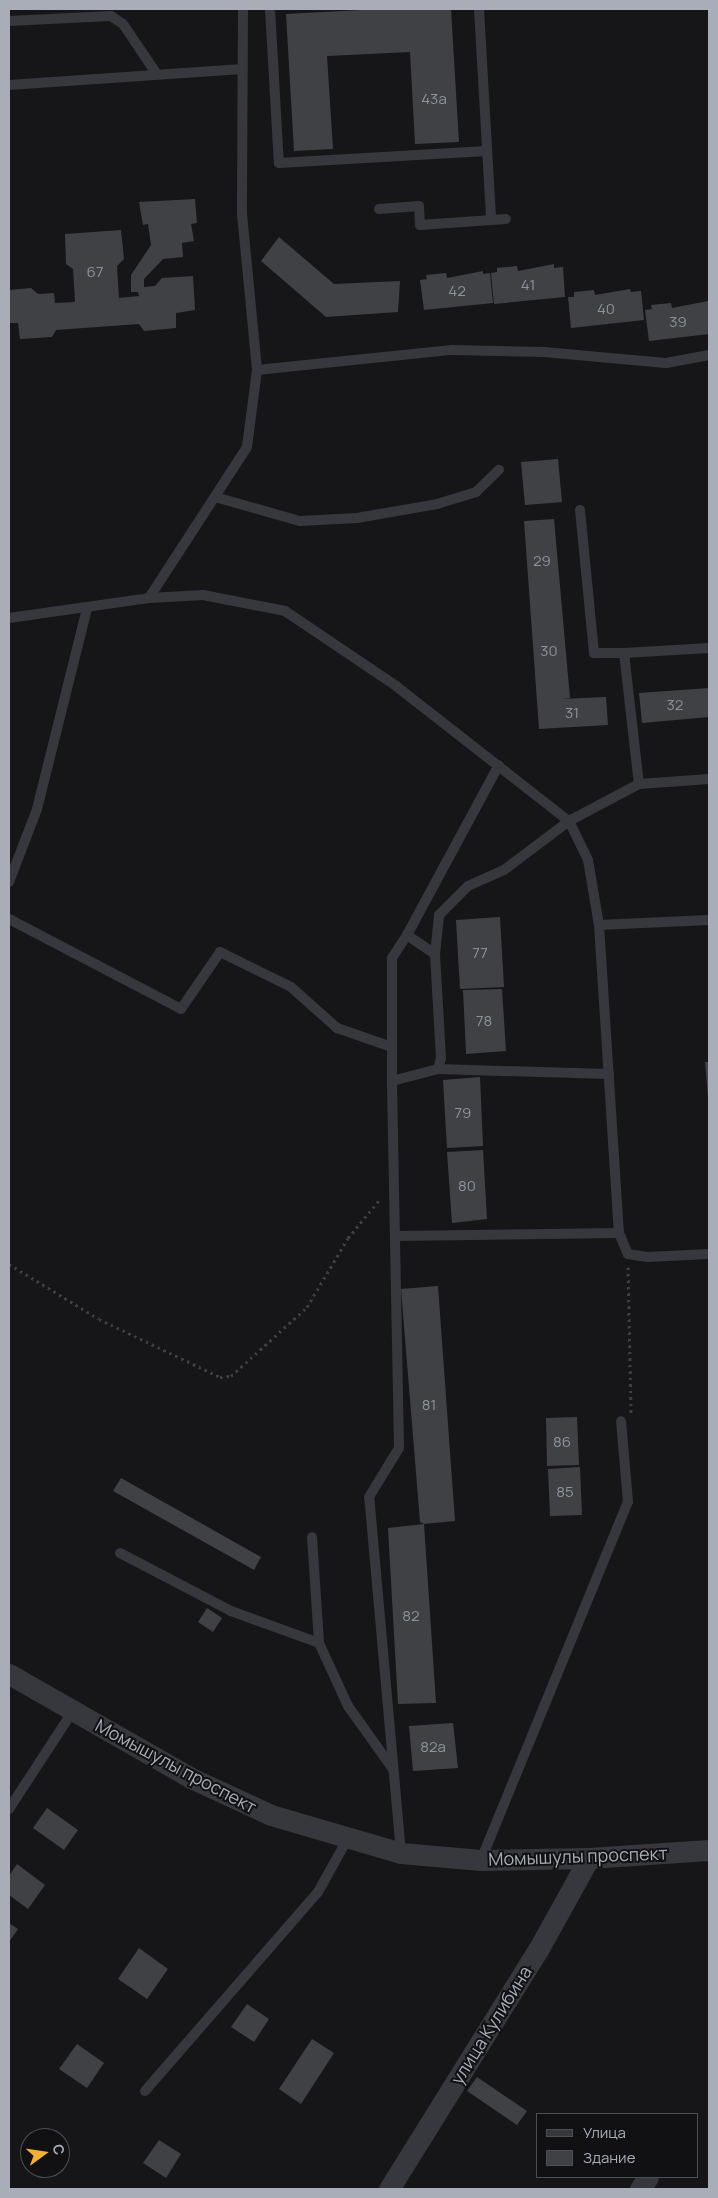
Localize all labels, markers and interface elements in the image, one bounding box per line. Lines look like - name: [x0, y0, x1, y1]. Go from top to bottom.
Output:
- house number: 43а: [421, 90, 447, 108]
- house number: 67: [87, 263, 103, 281]
- house number: 41: [521, 276, 535, 294]
- house number: 42: [448, 282, 466, 300]
- house number: 40: [597, 300, 615, 318]
- house number: 39: [669, 313, 687, 331]
- house number: 29: [533, 552, 551, 570]
- house number: 30: [540, 642, 558, 660]
- house number: 32: [667, 696, 683, 714]
- house number: 31: [565, 704, 579, 722]
- house number: 77: [472, 944, 488, 962]
- house number: 78: [476, 1012, 492, 1030]
- house number: 79: [455, 1104, 471, 1122]
- house number: 80: [458, 1177, 476, 1195]
- house number: 81: [422, 1396, 436, 1414]
- house number: 86: [553, 1433, 571, 1451]
- house number: 85: [556, 1483, 574, 1501]
- house number: 82: [402, 1607, 420, 1625]
- street label: Момышулы проспект: [92, 1714, 260, 1818]
- house number: 82а: [420, 1738, 446, 1756]
- street label: Момышулы проспект: [488, 1842, 668, 1870]
- street label: улица Кулибина: [446, 1962, 536, 2088]
- legend: [536, 2113, 698, 2178]
- text: Улица: [583, 2122, 626, 2143]
- north arrow: [20, 2128, 70, 2178]
- text: С: [49, 2142, 70, 2157]
- text: Здание: [583, 2147, 635, 2168]

